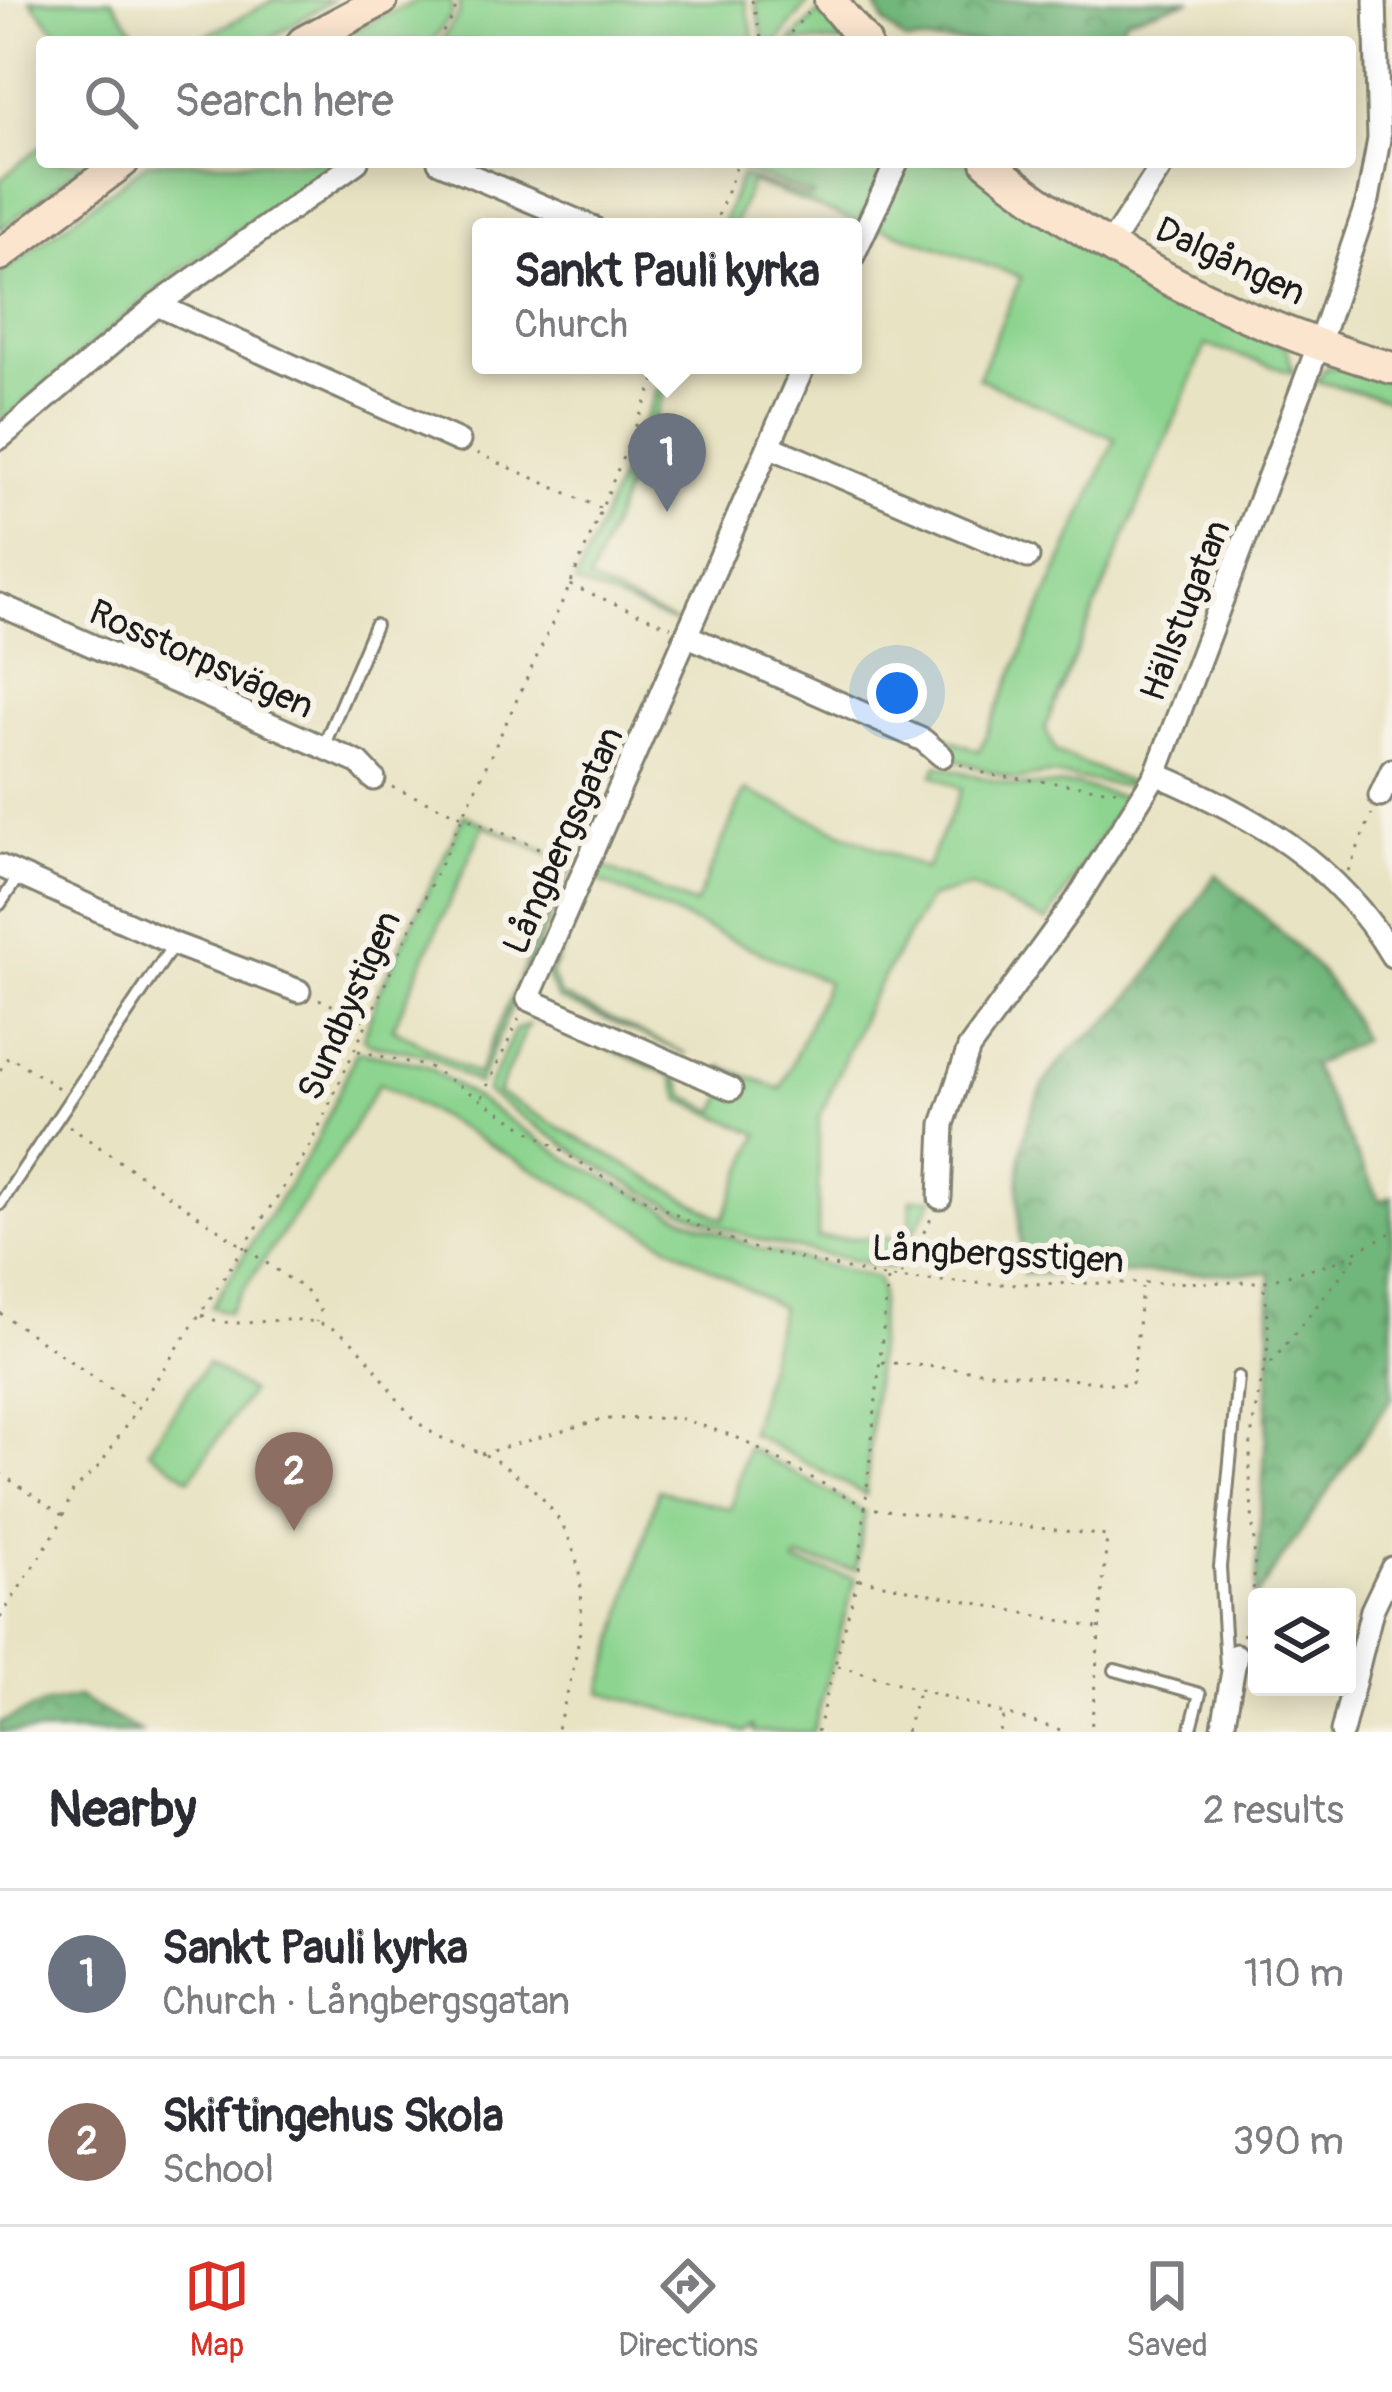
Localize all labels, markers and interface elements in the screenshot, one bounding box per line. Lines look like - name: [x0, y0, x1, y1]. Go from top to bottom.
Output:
- search box: [36, 36, 1356, 168]
- icon: search: [78, 69, 144, 135]
- text: Search here: [174, 74, 394, 130]
- street label: Dalgången: [1148, 207, 1313, 316]
- popup: [472, 218, 862, 374]
- text: Sankt Pauli kyrka: [514, 244, 820, 300]
- text: Church: [514, 300, 628, 349]
- pin: 1: [628, 413, 706, 512]
- street label: Hällstugatan: [1130, 514, 1240, 707]
- street label: Rosstorpsvägen: [82, 590, 321, 729]
- your location: [867, 663, 927, 723]
- street label: Långbergsgatan: [493, 720, 634, 961]
- street label: Sundbystigen: [288, 904, 411, 1107]
- street label: Långbergsstigen: [871, 1225, 1125, 1284]
- pin: 2: [255, 1432, 333, 1531]
- map controls: [1248, 1588, 1356, 1696]
- button: layers: [1248, 1588, 1356, 1696]
- text: Nearby: [48, 1778, 196, 1842]
- text: 2 results: [1203, 1786, 1344, 1835]
- text: Sankt Pauli kyrka: [162, 1921, 468, 1977]
- text: 1: [79, 1949, 95, 1998]
- text: 110 m: [1244, 1949, 1344, 1998]
- text: Church · Långbergsgatan: [162, 1977, 570, 2026]
- text: Skiftingehus Skola: [162, 2089, 504, 2145]
- text: 2: [76, 2117, 98, 2166]
- text: 390 m: [1232, 2117, 1344, 2166]
- text: School: [162, 2145, 274, 2194]
- tab: Map: [184, 2253, 250, 2366]
- tab: Directions: [618, 2253, 758, 2366]
- tab: Saved: [1126, 2253, 1208, 2366]

